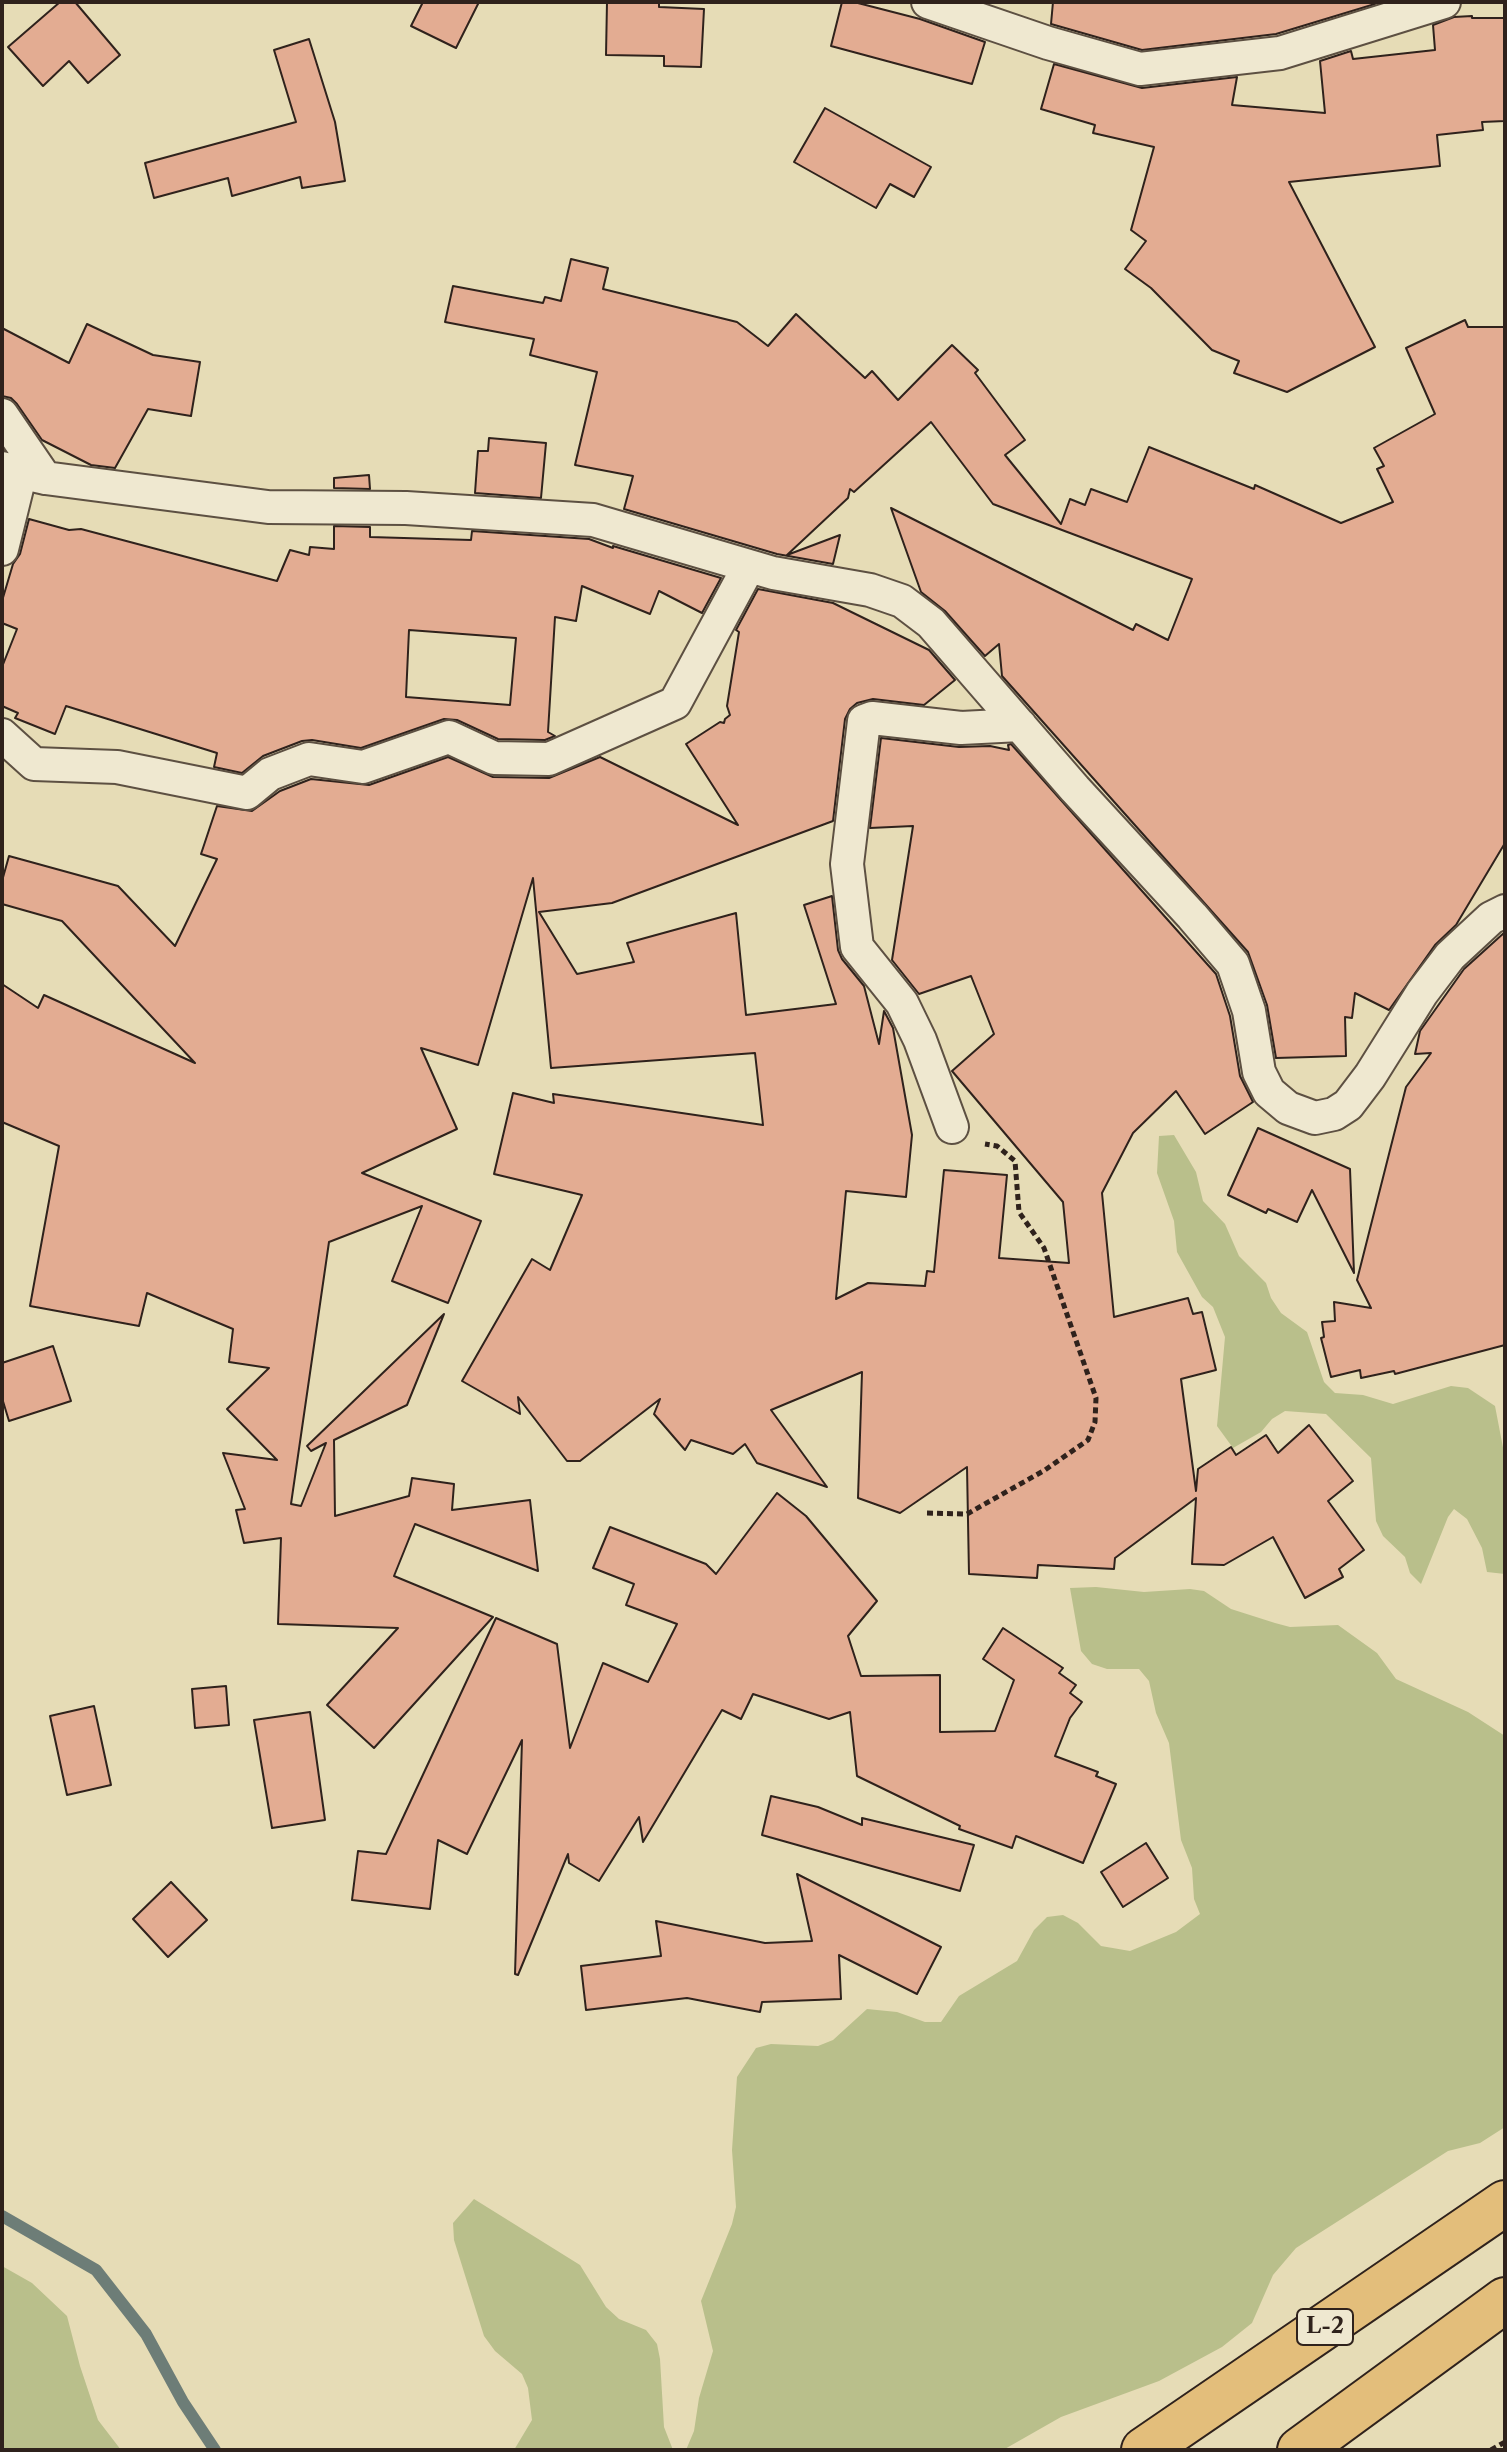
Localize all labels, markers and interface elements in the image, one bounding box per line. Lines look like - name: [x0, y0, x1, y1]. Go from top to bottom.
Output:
- road number: L-2: [1297, 2309, 1353, 2345]

